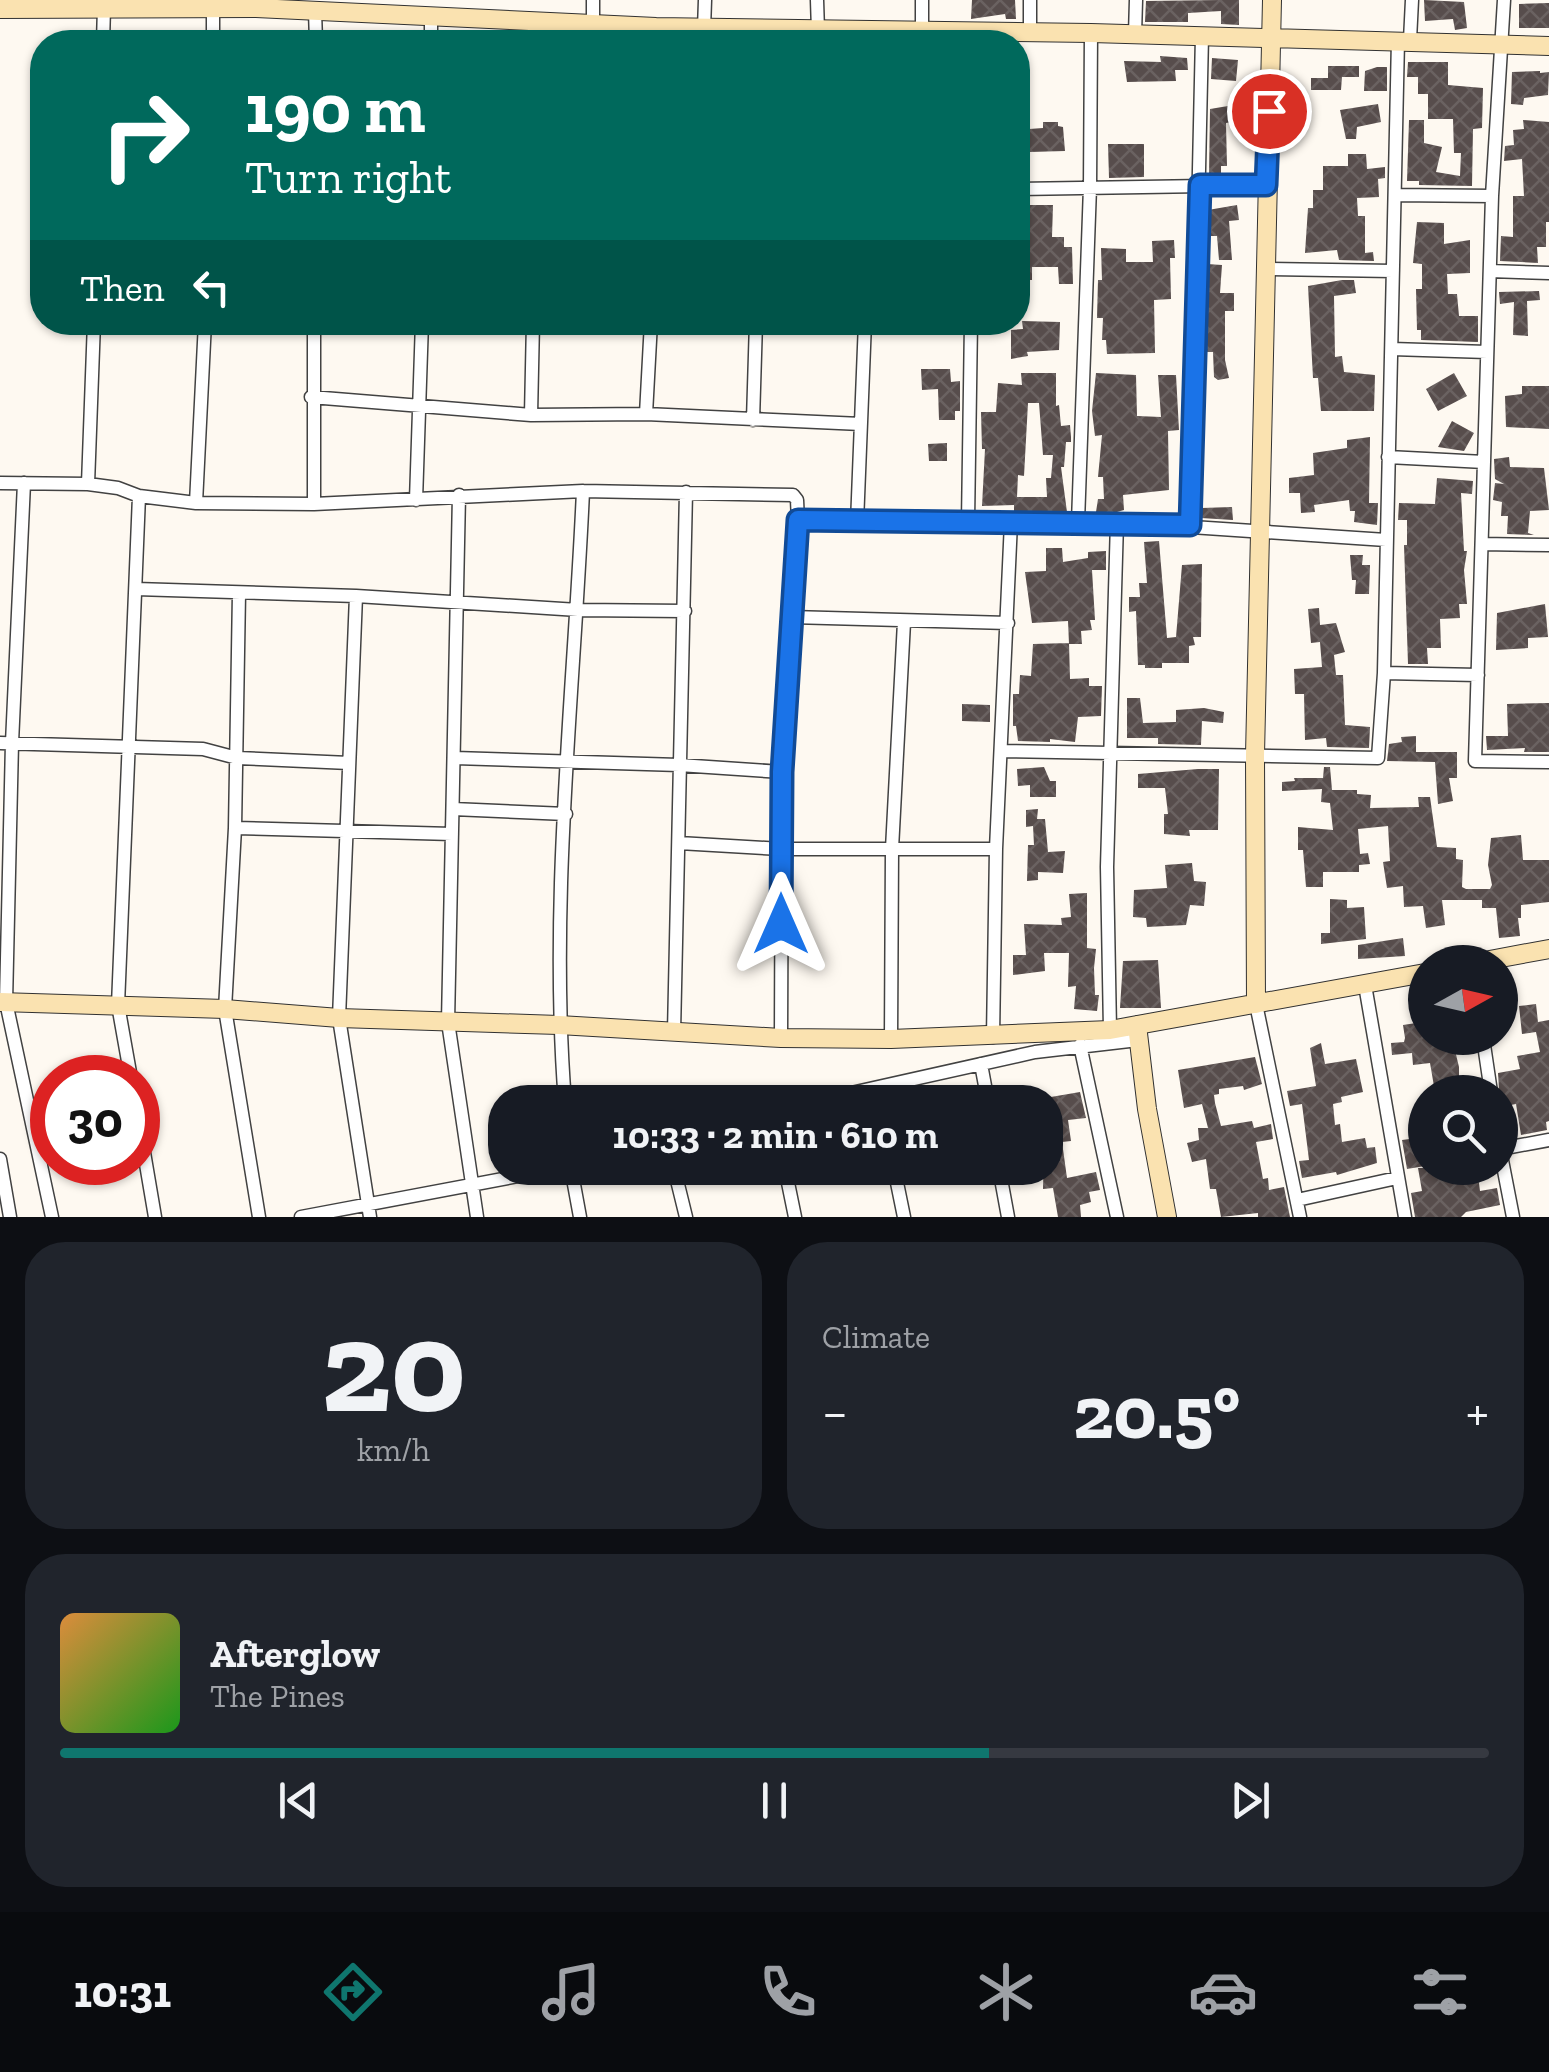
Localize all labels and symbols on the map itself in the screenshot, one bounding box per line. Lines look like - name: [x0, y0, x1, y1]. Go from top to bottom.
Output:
- pin: [1227, 69, 1312, 154]
- position arrow: [729, 872, 833, 976]
- north arrow: [1408, 945, 1518, 1055]
- speed limit sign: 30: [30, 1055, 160, 1185]

